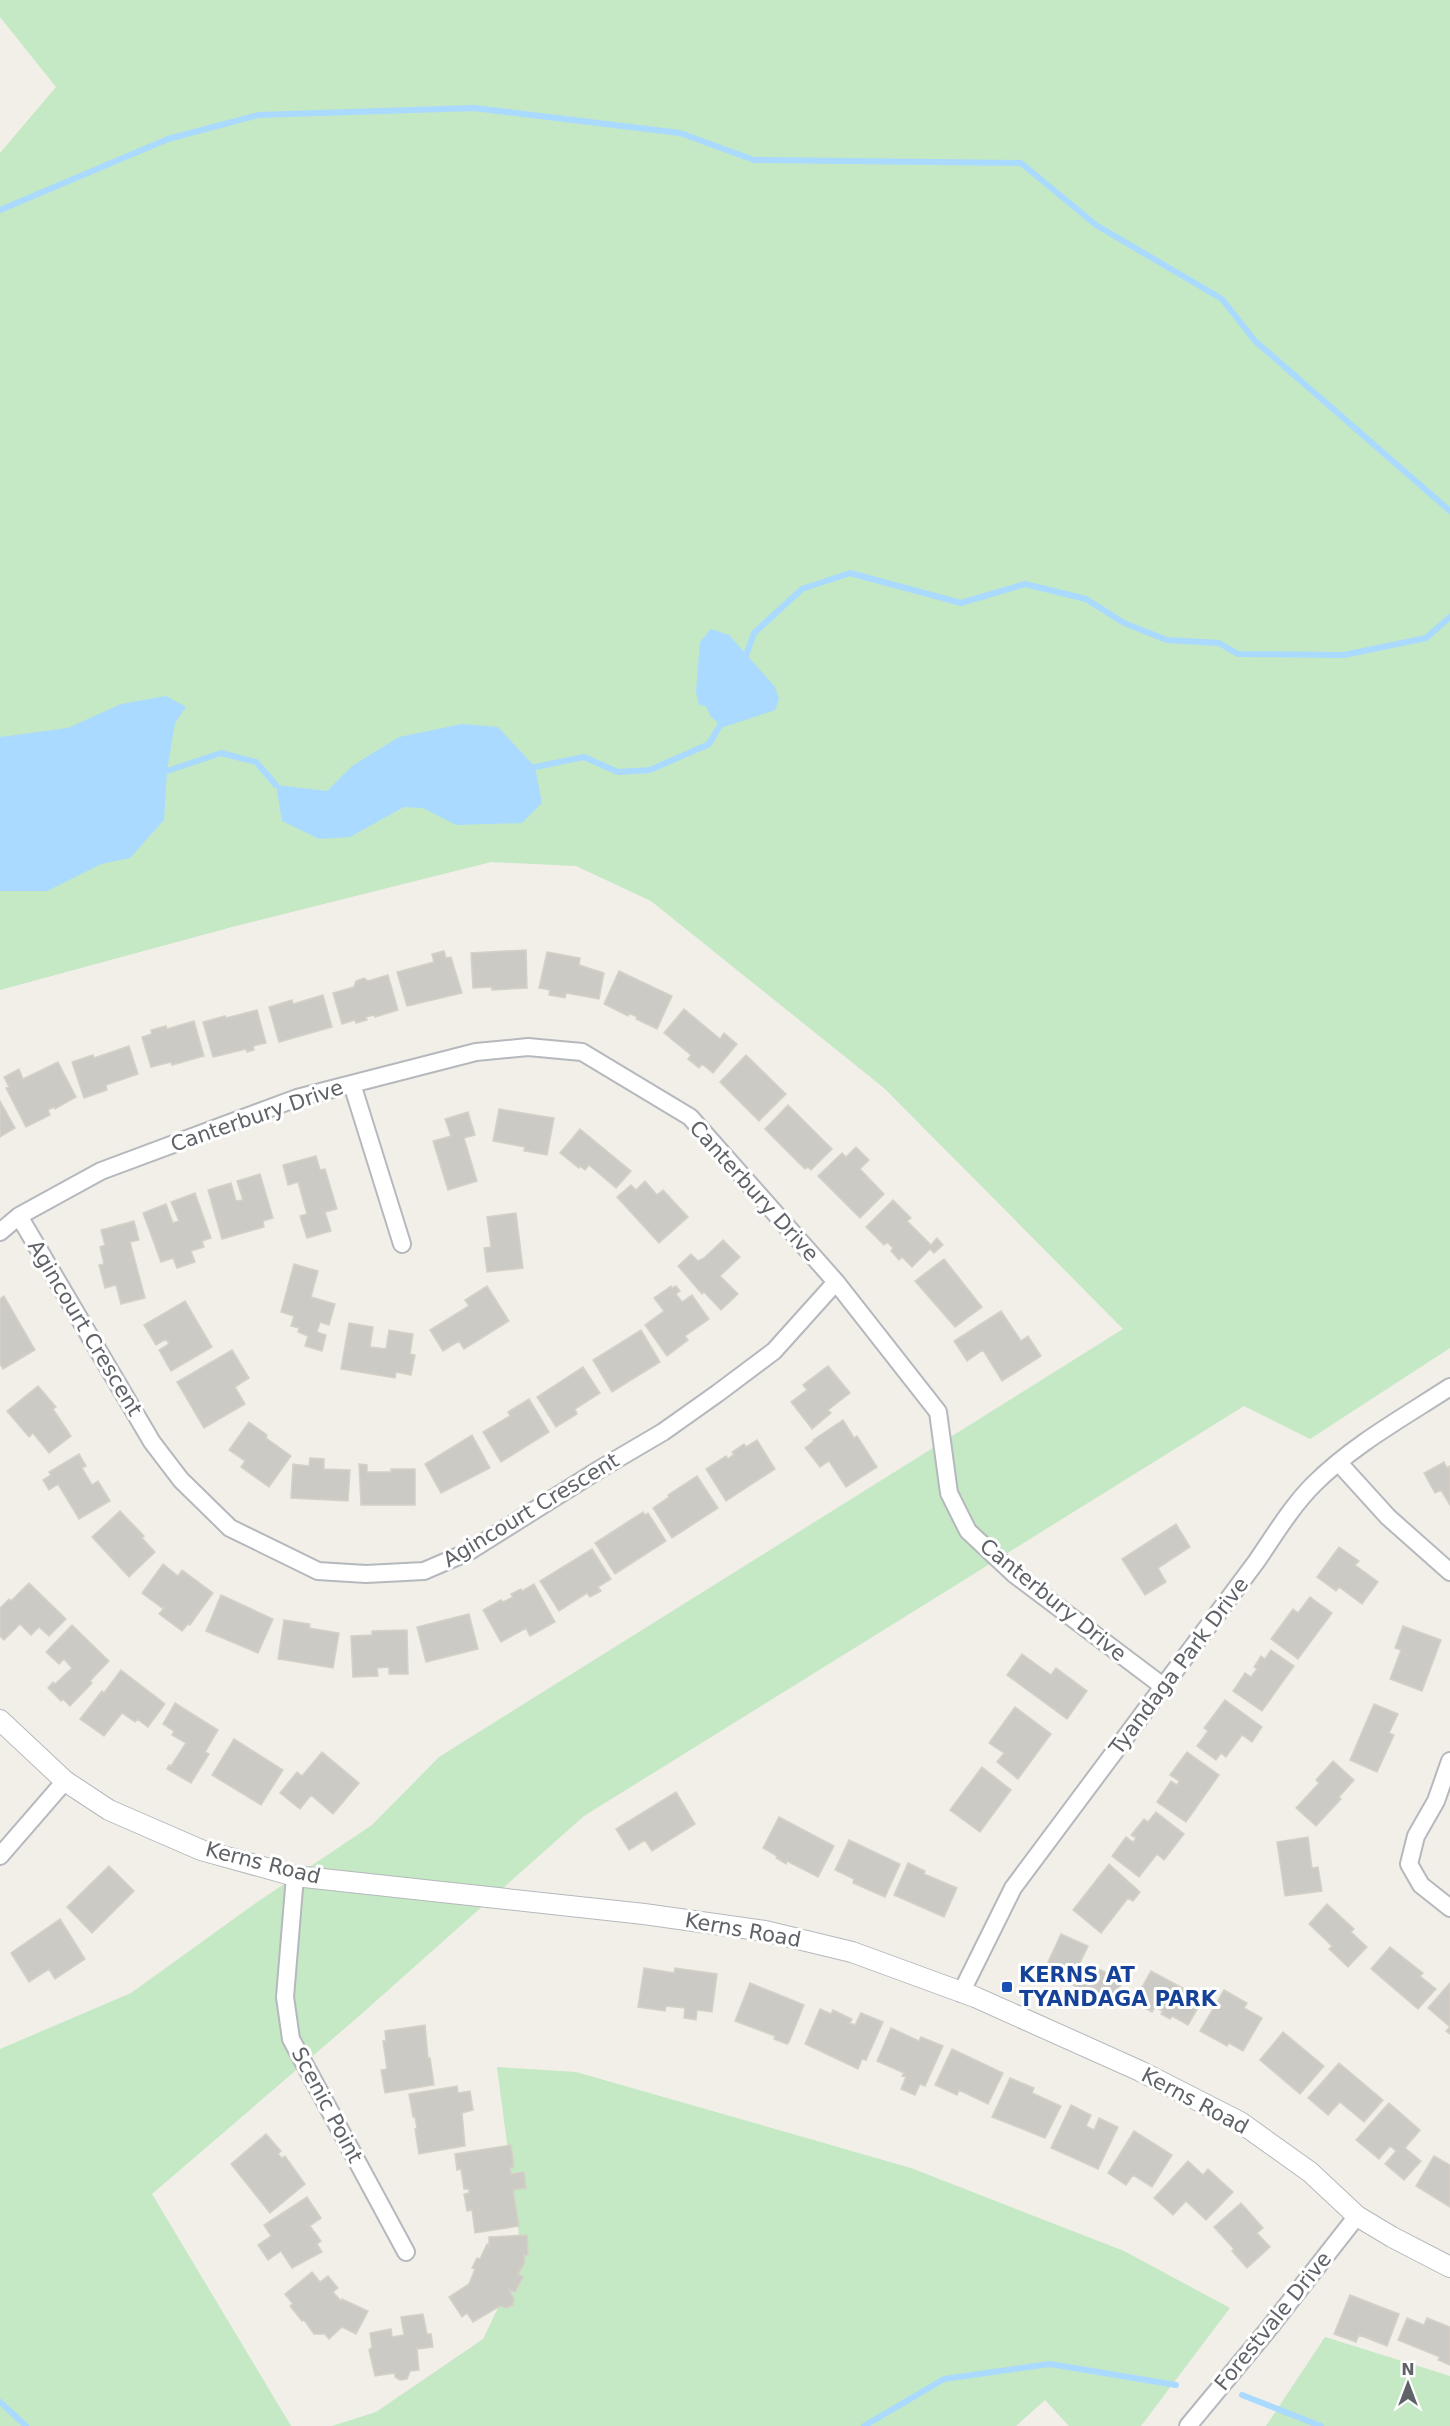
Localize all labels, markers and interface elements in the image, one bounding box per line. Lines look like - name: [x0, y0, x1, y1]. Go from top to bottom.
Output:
- street label: Canterbury Drive: [168, 1075, 346, 1157]
- street label: Canterbury Drive: [685, 1116, 823, 1266]
- street label: Agincourt Crescent: [23, 1236, 147, 1420]
- street label: Agincourt Crescent: [439, 1448, 623, 1572]
- street label: Canterbury Drive: [975, 1534, 1131, 1666]
- street label: Tyandaga Park Drive: [1104, 1573, 1253, 1760]
- street label: Kerns Road: [203, 1837, 323, 1889]
- street label: Kerns Road: [683, 1908, 803, 1952]
- place label: KERNS AT TYANDAGA PARK: [1019, 1963, 1218, 2011]
- marker: KERNS AT TYANDAGA PARK: [1000, 1980, 1014, 1994]
- street label: Scenic Point: [287, 2043, 367, 2167]
- street label: Kerns Road: [1137, 2063, 1253, 2139]
- street label: Forestvale Drive: [1210, 2247, 1336, 2395]
- north arrow: [1378, 2354, 1438, 2414]
- text: N: [1401, 2360, 1415, 2379]

